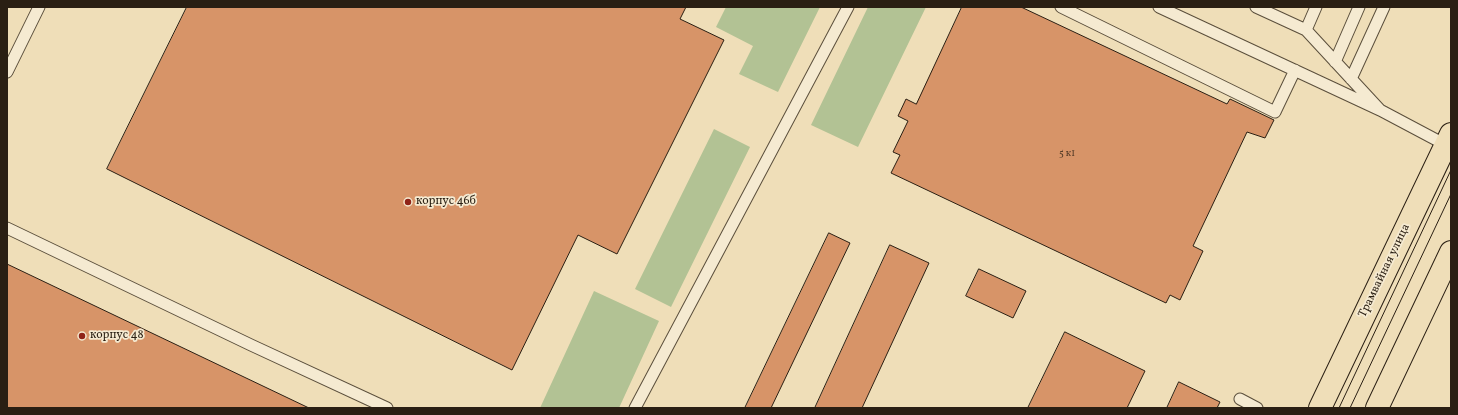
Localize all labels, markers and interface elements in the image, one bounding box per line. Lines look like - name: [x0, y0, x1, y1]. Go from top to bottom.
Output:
- house number: 5 к1: [1059, 148, 1075, 160]
- place label: корпус 46б: [416, 195, 476, 209]
- marker: корпус 46б: [403, 197, 413, 207]
- street label: Трамвайная улица: [1356, 222, 1414, 320]
- place label: корпус 48: [90, 329, 143, 343]
- marker: корпус 48: [77, 331, 87, 341]

